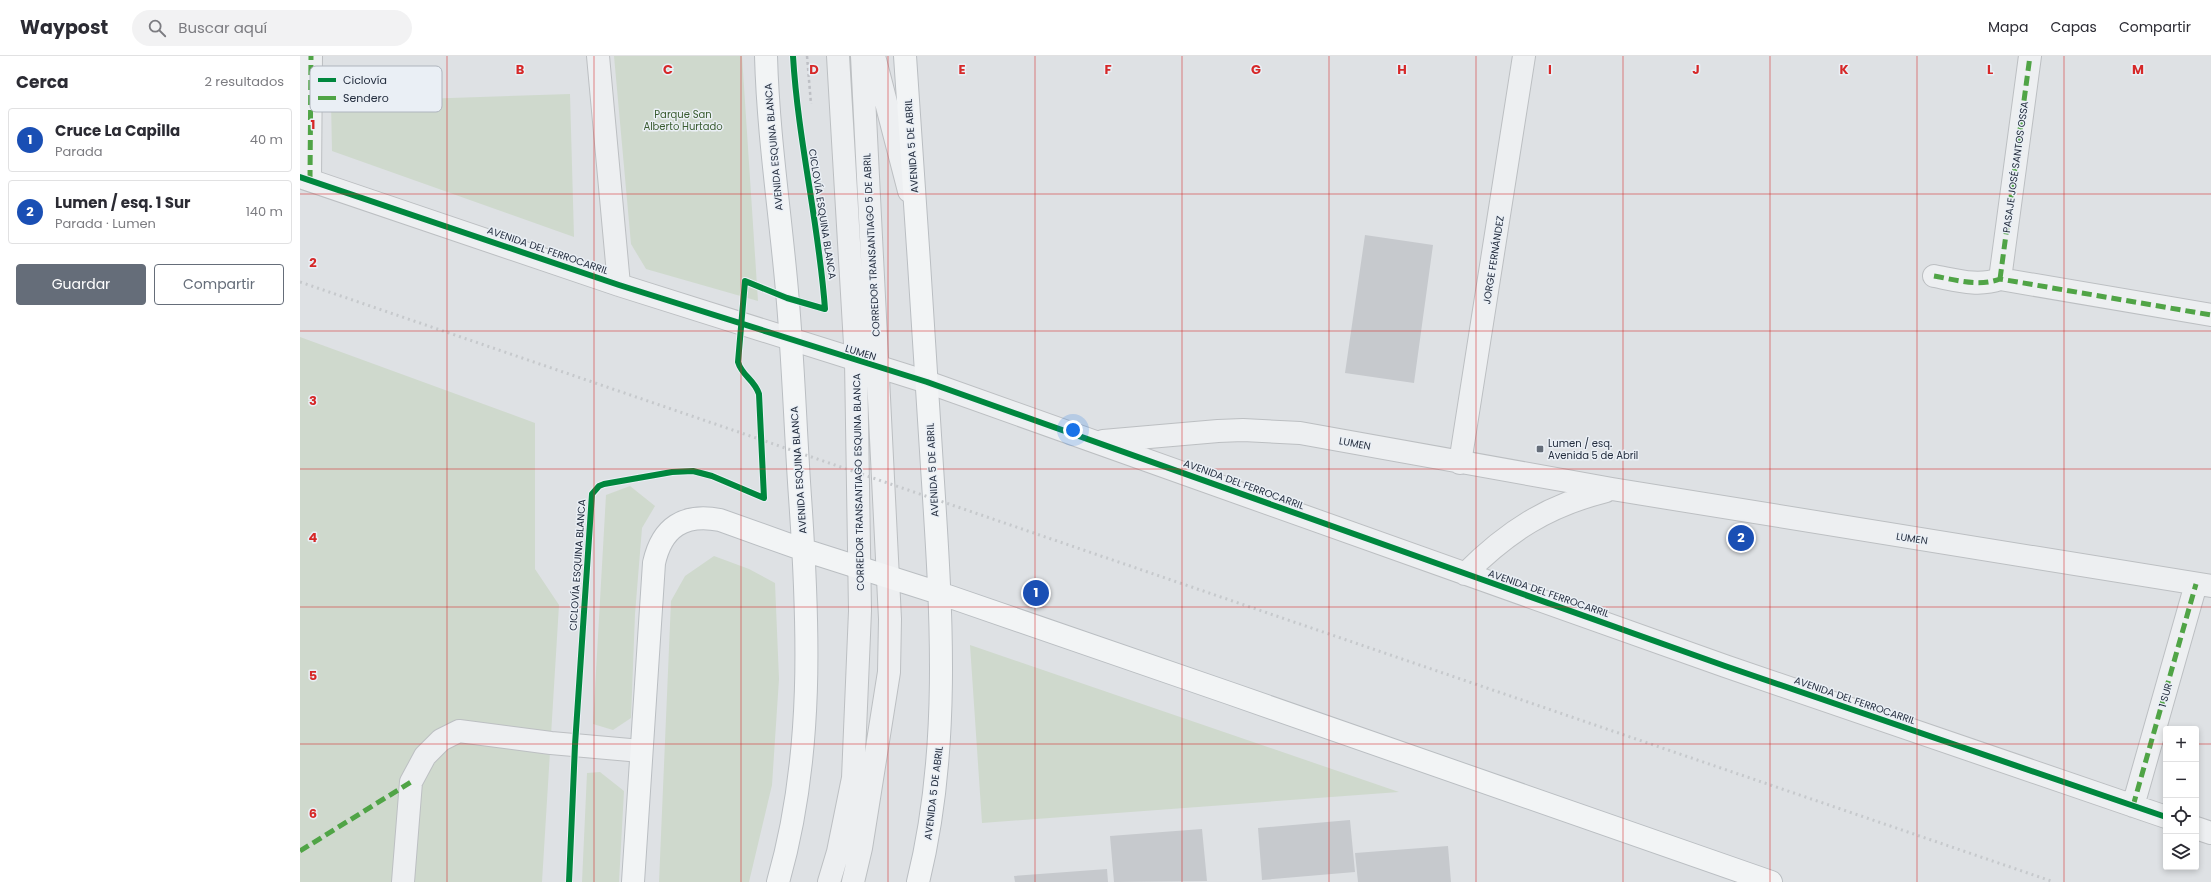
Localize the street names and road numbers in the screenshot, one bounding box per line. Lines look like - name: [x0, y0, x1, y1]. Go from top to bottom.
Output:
- street label: AVENIDA ESQUINA BLANCA: [760, 82, 787, 211]
- street label: AVENIDA 5 DE ABRIL: [901, 98, 922, 193]
- street label: PASAJE JOSÉ SANTOS OSSA: [1999, 100, 2032, 234]
- street label: CICLOVÍA ESQUINA BLANCA: [805, 148, 840, 281]
- street label: CORREDOR TRANSANTIAGO 5 DE ABRIL: [859, 152, 884, 337]
- street label: JORGE FERNÁNDEZ: [1479, 215, 1508, 305]
- street label: AVENIDA DEL FERROCARRIL: [485, 223, 611, 279]
- street label: LUMEN: [843, 341, 878, 364]
- street label: CORREDOR TRANSANTIAGO ESQUINA BLANCA: [849, 373, 868, 591]
- street label: AVENIDA ESQUINA BLANCA: [787, 405, 810, 534]
- street label: AVENIDA 5 DE ABRIL: [923, 422, 942, 517]
- street label: LUMEN: [1338, 433, 1372, 454]
- street label: AVENIDA DEL FERROCARRIL: [1181, 456, 1307, 514]
- street label: CICLOVÍA ESQUINA BLANCA: [565, 498, 590, 631]
- street label: LUMEN: [1895, 529, 1929, 548]
- street label: AVENIDA DEL FERROCARRIL: [1486, 566, 1612, 622]
- street label: AVENIDA DEL FERROCARRIL: [1792, 673, 1918, 729]
- street label: 1 SUR: [2155, 681, 2176, 709]
- street label: AVENIDA 5 DE ABRIL: [920, 745, 947, 841]

